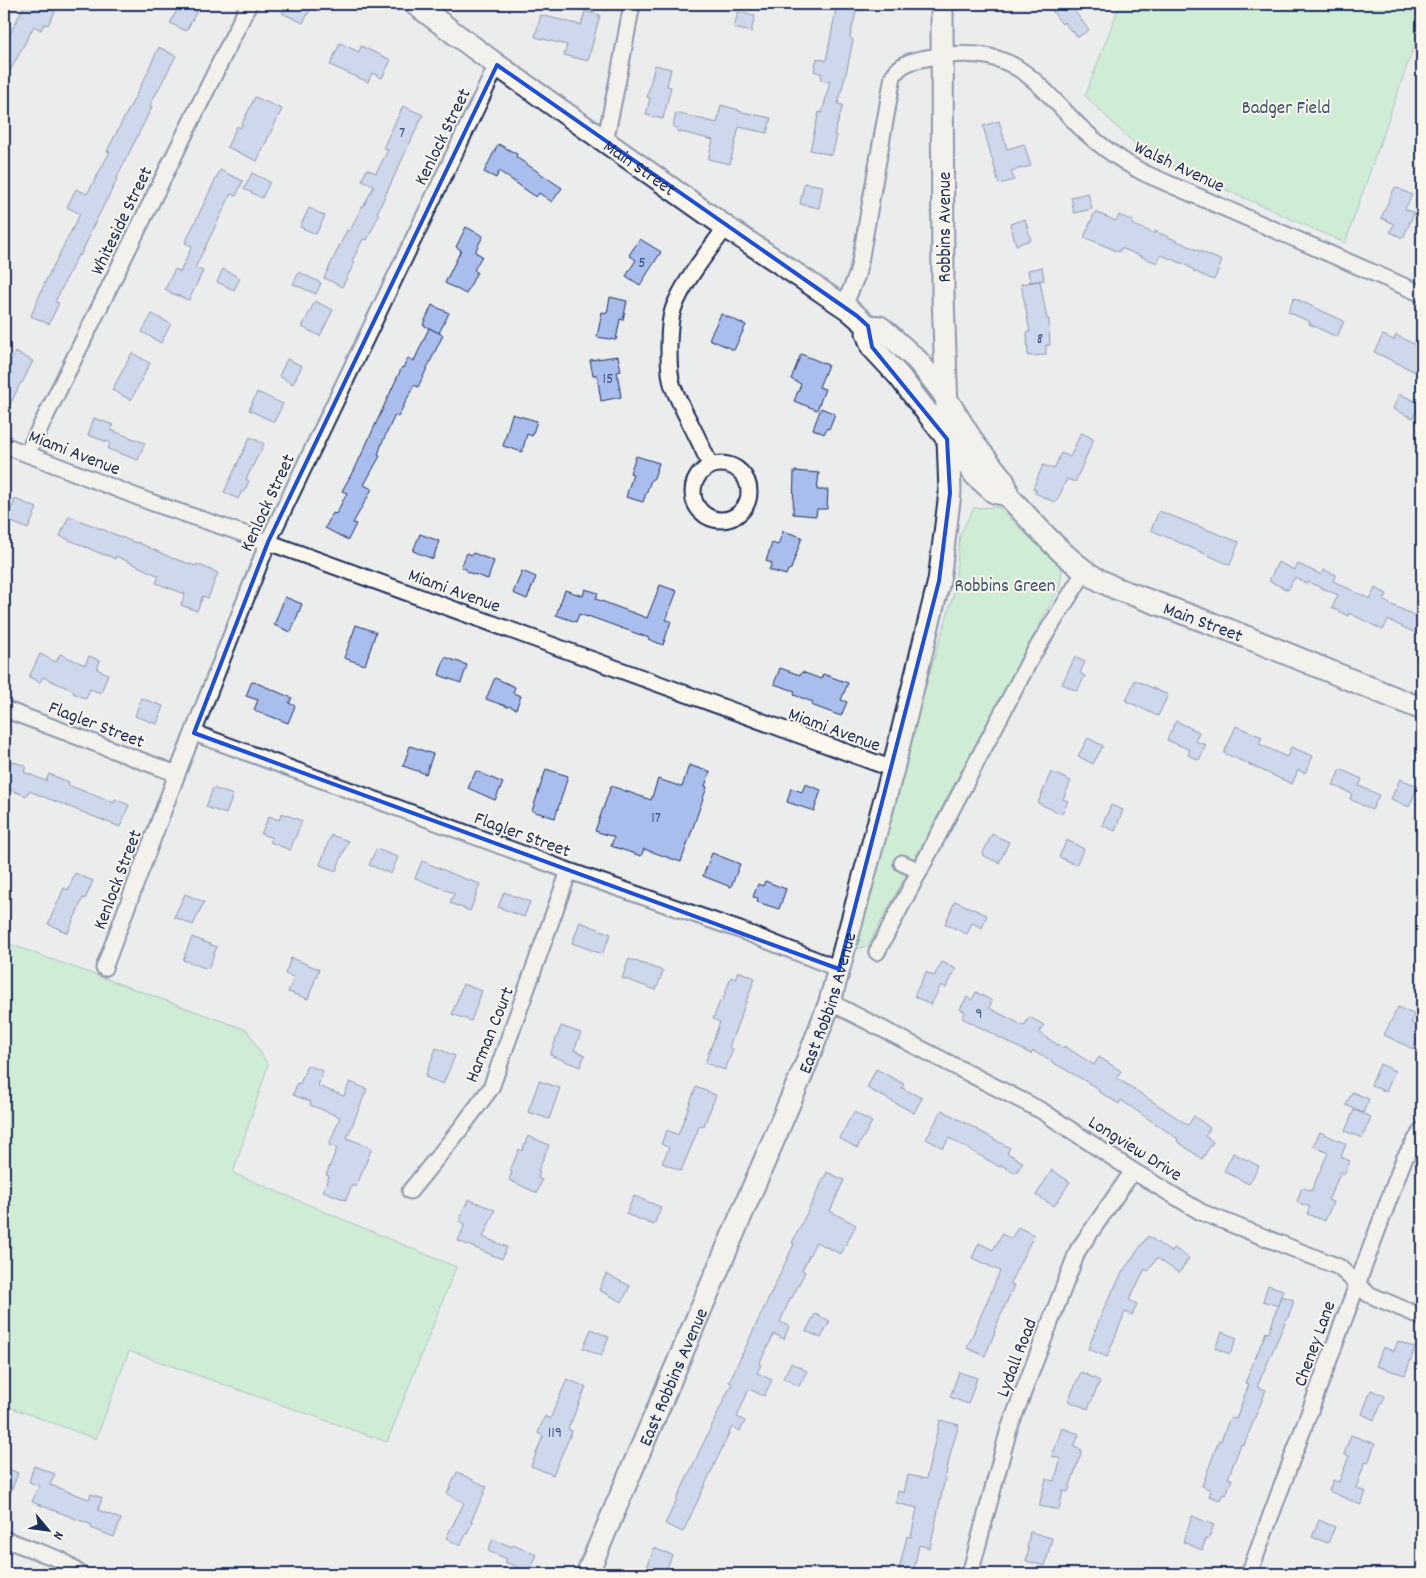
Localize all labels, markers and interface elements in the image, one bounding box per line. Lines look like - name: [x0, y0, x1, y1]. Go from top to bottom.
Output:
- street label: Kenlock Street: [409, 84, 479, 191]
- park label: Badger Field: [1242, 96, 1330, 123]
- house number: 7: [399, 122, 405, 145]
- street label: Main Street: [597, 134, 680, 204]
- street label: Walsh Avenue: [1129, 135, 1228, 201]
- street label: Whiteside Street: [85, 163, 161, 280]
- street label: Robbins Avenue: [933, 172, 960, 282]
- house number: 5: [638, 252, 646, 275]
- house number: 8: [1037, 328, 1043, 351]
- house number: 15: [603, 368, 613, 391]
- street label: Miami Avenue: [24, 424, 124, 484]
- street label: Kenlock Street: [235, 450, 304, 557]
- street label: Miami Avenue: [404, 563, 504, 621]
- park label: Robbins Green: [955, 574, 1055, 601]
- street label: Main Street: [1159, 597, 1246, 651]
- street label: Flagler Street: [44, 696, 148, 757]
- street label: Miami Avenue: [784, 702, 884, 760]
- street label: Flagler Street: [470, 806, 574, 866]
- house number: 17: [651, 807, 661, 830]
- street label: Kenlock Street: [88, 826, 151, 934]
- street label: East Robbins Avenue: [793, 929, 865, 1078]
- street label: Harman Court: [460, 983, 523, 1087]
- house number: 9: [975, 1003, 983, 1026]
- street label: Longview Drive: [1082, 1110, 1186, 1190]
- street label: Cheney Lane: [1288, 1298, 1344, 1391]
- street label: East Robbins Avenue: [634, 1305, 717, 1451]
- street label: Lydall Road: [991, 1315, 1046, 1401]
- house number: 119: [548, 1422, 562, 1445]
- north arrow: [22, 1506, 72, 1556]
- text: N: [47, 1527, 68, 1543]

